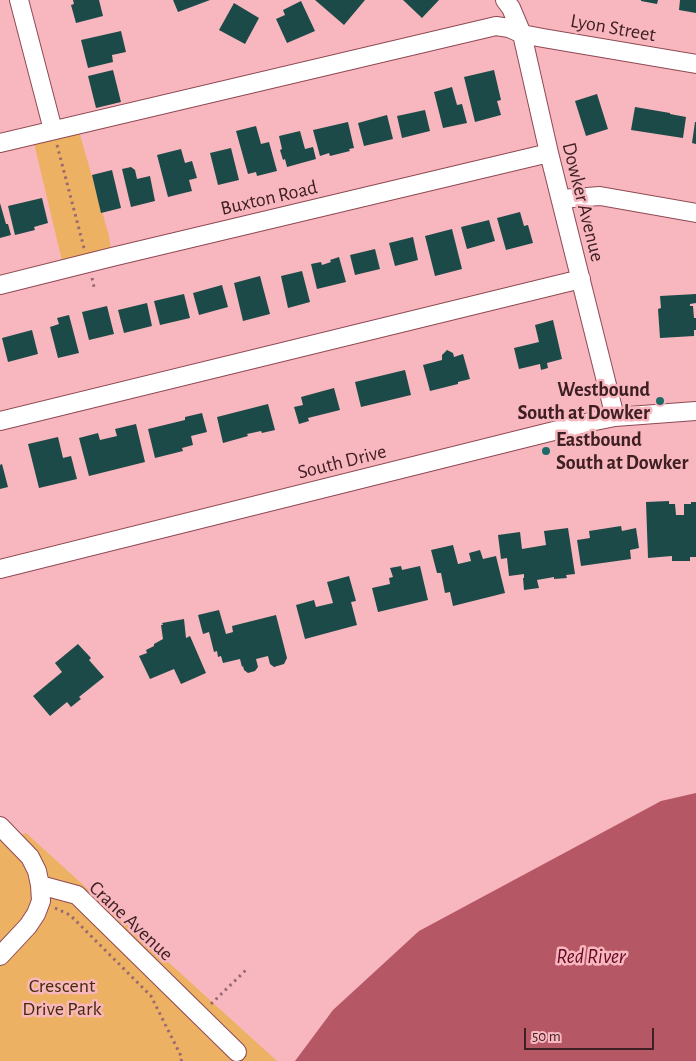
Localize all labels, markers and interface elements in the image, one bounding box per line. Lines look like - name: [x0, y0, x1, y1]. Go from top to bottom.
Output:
- street label: Lyon Street: [568, 9, 658, 47]
- street label: Dowker Avenue: [557, 140, 609, 264]
- street label: Buxton Road: [218, 175, 320, 221]
- place label: Westbound South at Dowker: [518, 378, 650, 425]
- marker: Westbound South at Dowker: [654, 395, 666, 407]
- place label: Eastbound South at Dowker: [556, 428, 688, 475]
- street label: South Drive: [295, 439, 389, 485]
- marker: Eastbound South at Dowker: [540, 445, 552, 457]
- street label: Crane Avenue: [84, 876, 178, 966]
- water label: Red River: [556, 944, 626, 970]
- park label: Crescent Drive Park: [22, 974, 102, 1021]
- scale bar: [526, 1018, 656, 1050]
- text: 50 m: [532, 1029, 561, 1044]

